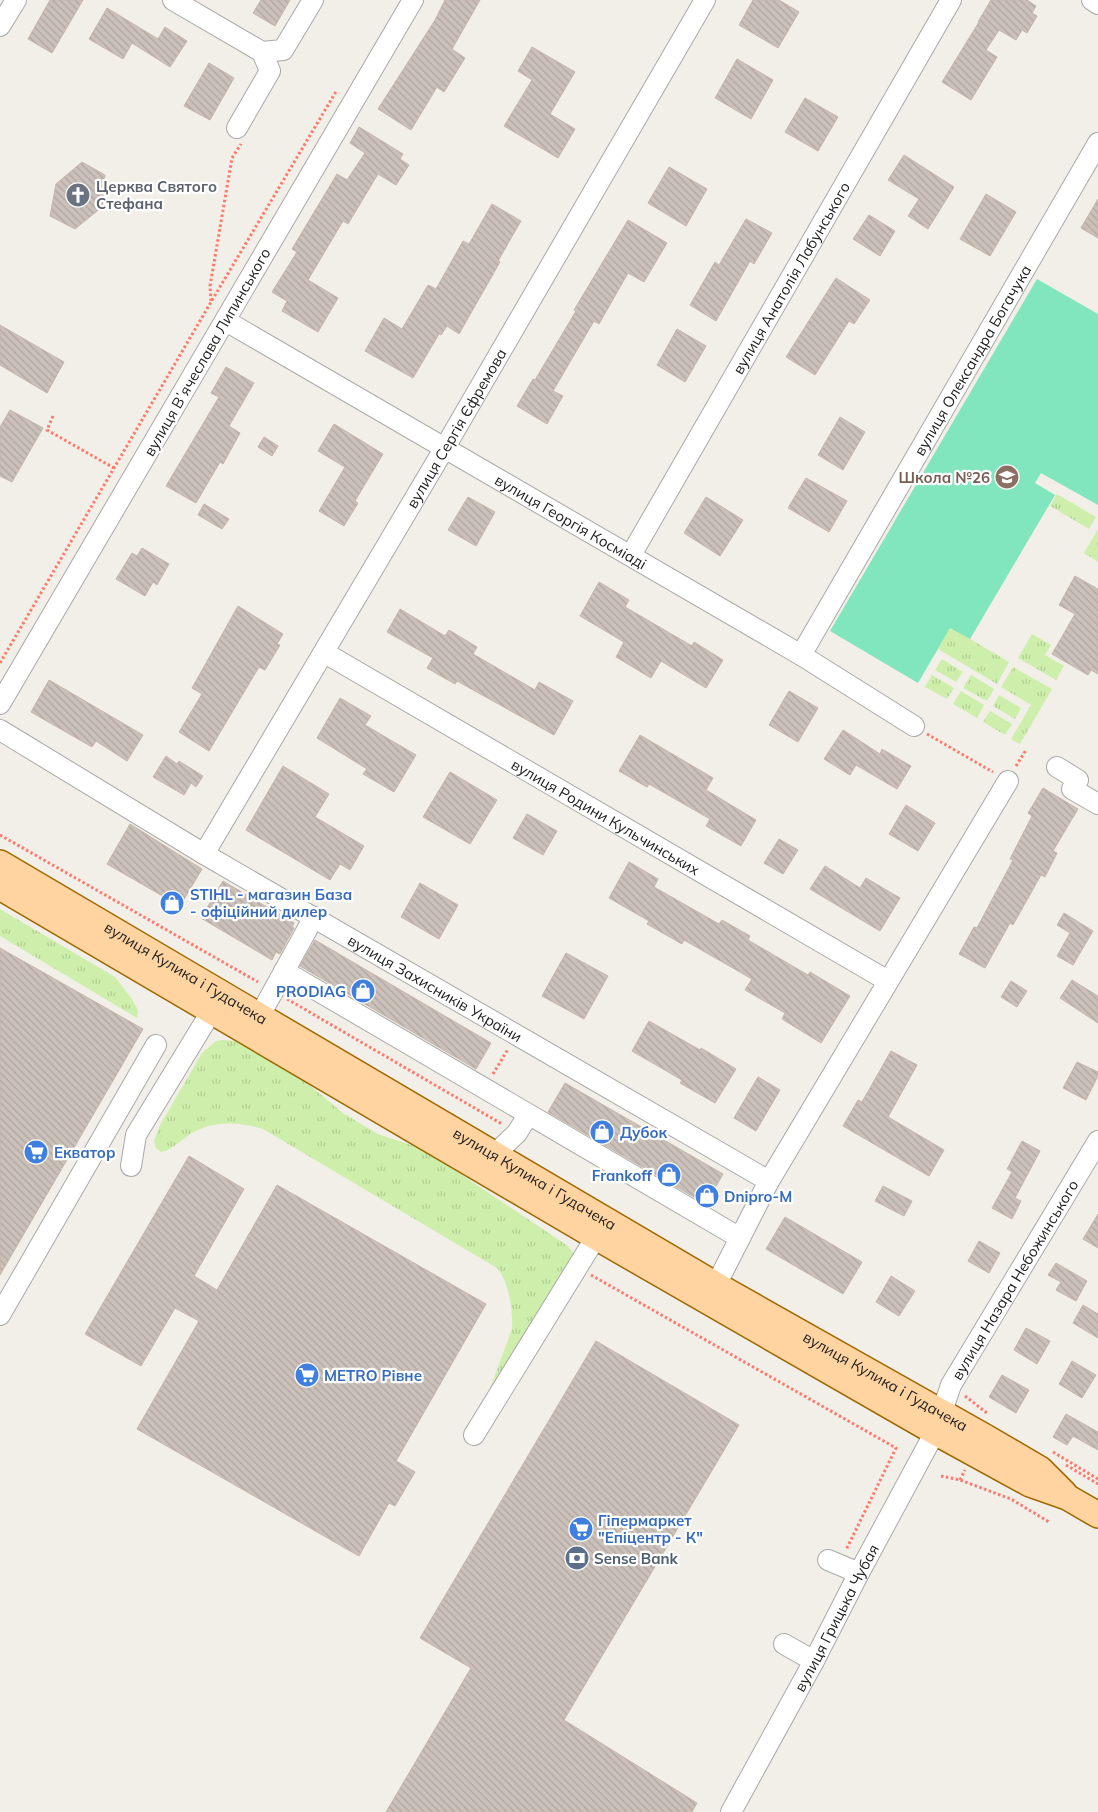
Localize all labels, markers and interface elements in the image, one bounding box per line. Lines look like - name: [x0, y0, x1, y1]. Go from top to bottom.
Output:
- place label: Церква Святого Стефана: [96, 177, 217, 213]
- street label: вулиця Анатолія Лабунського: [728, 178, 854, 377]
- church icon: Церква Святого Стефана: [65, 182, 91, 208]
- street label: вулиця Вʼячеслава Липинського: [139, 245, 275, 459]
- street label: вулиця Олександра Богачука: [909, 261, 1035, 459]
- street label: вулиця Сергія Єфремова: [402, 345, 510, 511]
- school or university icon: Школа №26: [994, 464, 1020, 490]
- place label: Школа №26: [899, 468, 990, 487]
- street label: вулиця Георгія Косміаді: [492, 470, 650, 573]
- street label: вулиця Родини Кульчинських: [508, 754, 703, 879]
- place label: STIHL - магазин База - офіційний дилер: [190, 885, 352, 921]
- shop icon: STIHL - магазин База - офіційний дилер: [159, 890, 185, 916]
- street label: вулиця Кулика і Гудачека: [101, 917, 271, 1028]
- street label: вулиця Захисників України: [345, 930, 526, 1046]
- shop icon: PRODIAG: [350, 978, 376, 1004]
- place label: PRODIAG: [276, 982, 346, 1001]
- shop icon: Дубок: [589, 1119, 615, 1145]
- street label: вулиця Кулика і Гудачека: [450, 1123, 620, 1234]
- place label: Дубок: [620, 1123, 668, 1142]
- supermarket icon: Екватор: [23, 1139, 49, 1165]
- place label: Екватор: [54, 1143, 115, 1162]
- shop icon: Frankoff: [656, 1162, 682, 1188]
- place label: Frankoff: [592, 1166, 652, 1185]
- street label: вулиця Назара Небожинського: [947, 1176, 1082, 1383]
- shop icon: Dnipro-M: [694, 1183, 720, 1209]
- place label: Dnipro-M: [724, 1187, 792, 1206]
- street label: вулиця Кулика і Гудачека: [800, 1327, 971, 1435]
- supermarket icon: METRO Рівне: [294, 1362, 320, 1388]
- place label: METRO Рівне: [324, 1366, 422, 1385]
- place label: Гіпермаркет "Епіцентр - К": [598, 1511, 703, 1547]
- supermarket icon: Гіпермаркет "Епіцентр - К": [568, 1516, 594, 1542]
- street label: вулиця Грицька Чубая: [790, 1541, 882, 1695]
- bank icon: Sense Bank: [564, 1545, 590, 1571]
- place label: Sense Bank: [594, 1549, 678, 1568]

